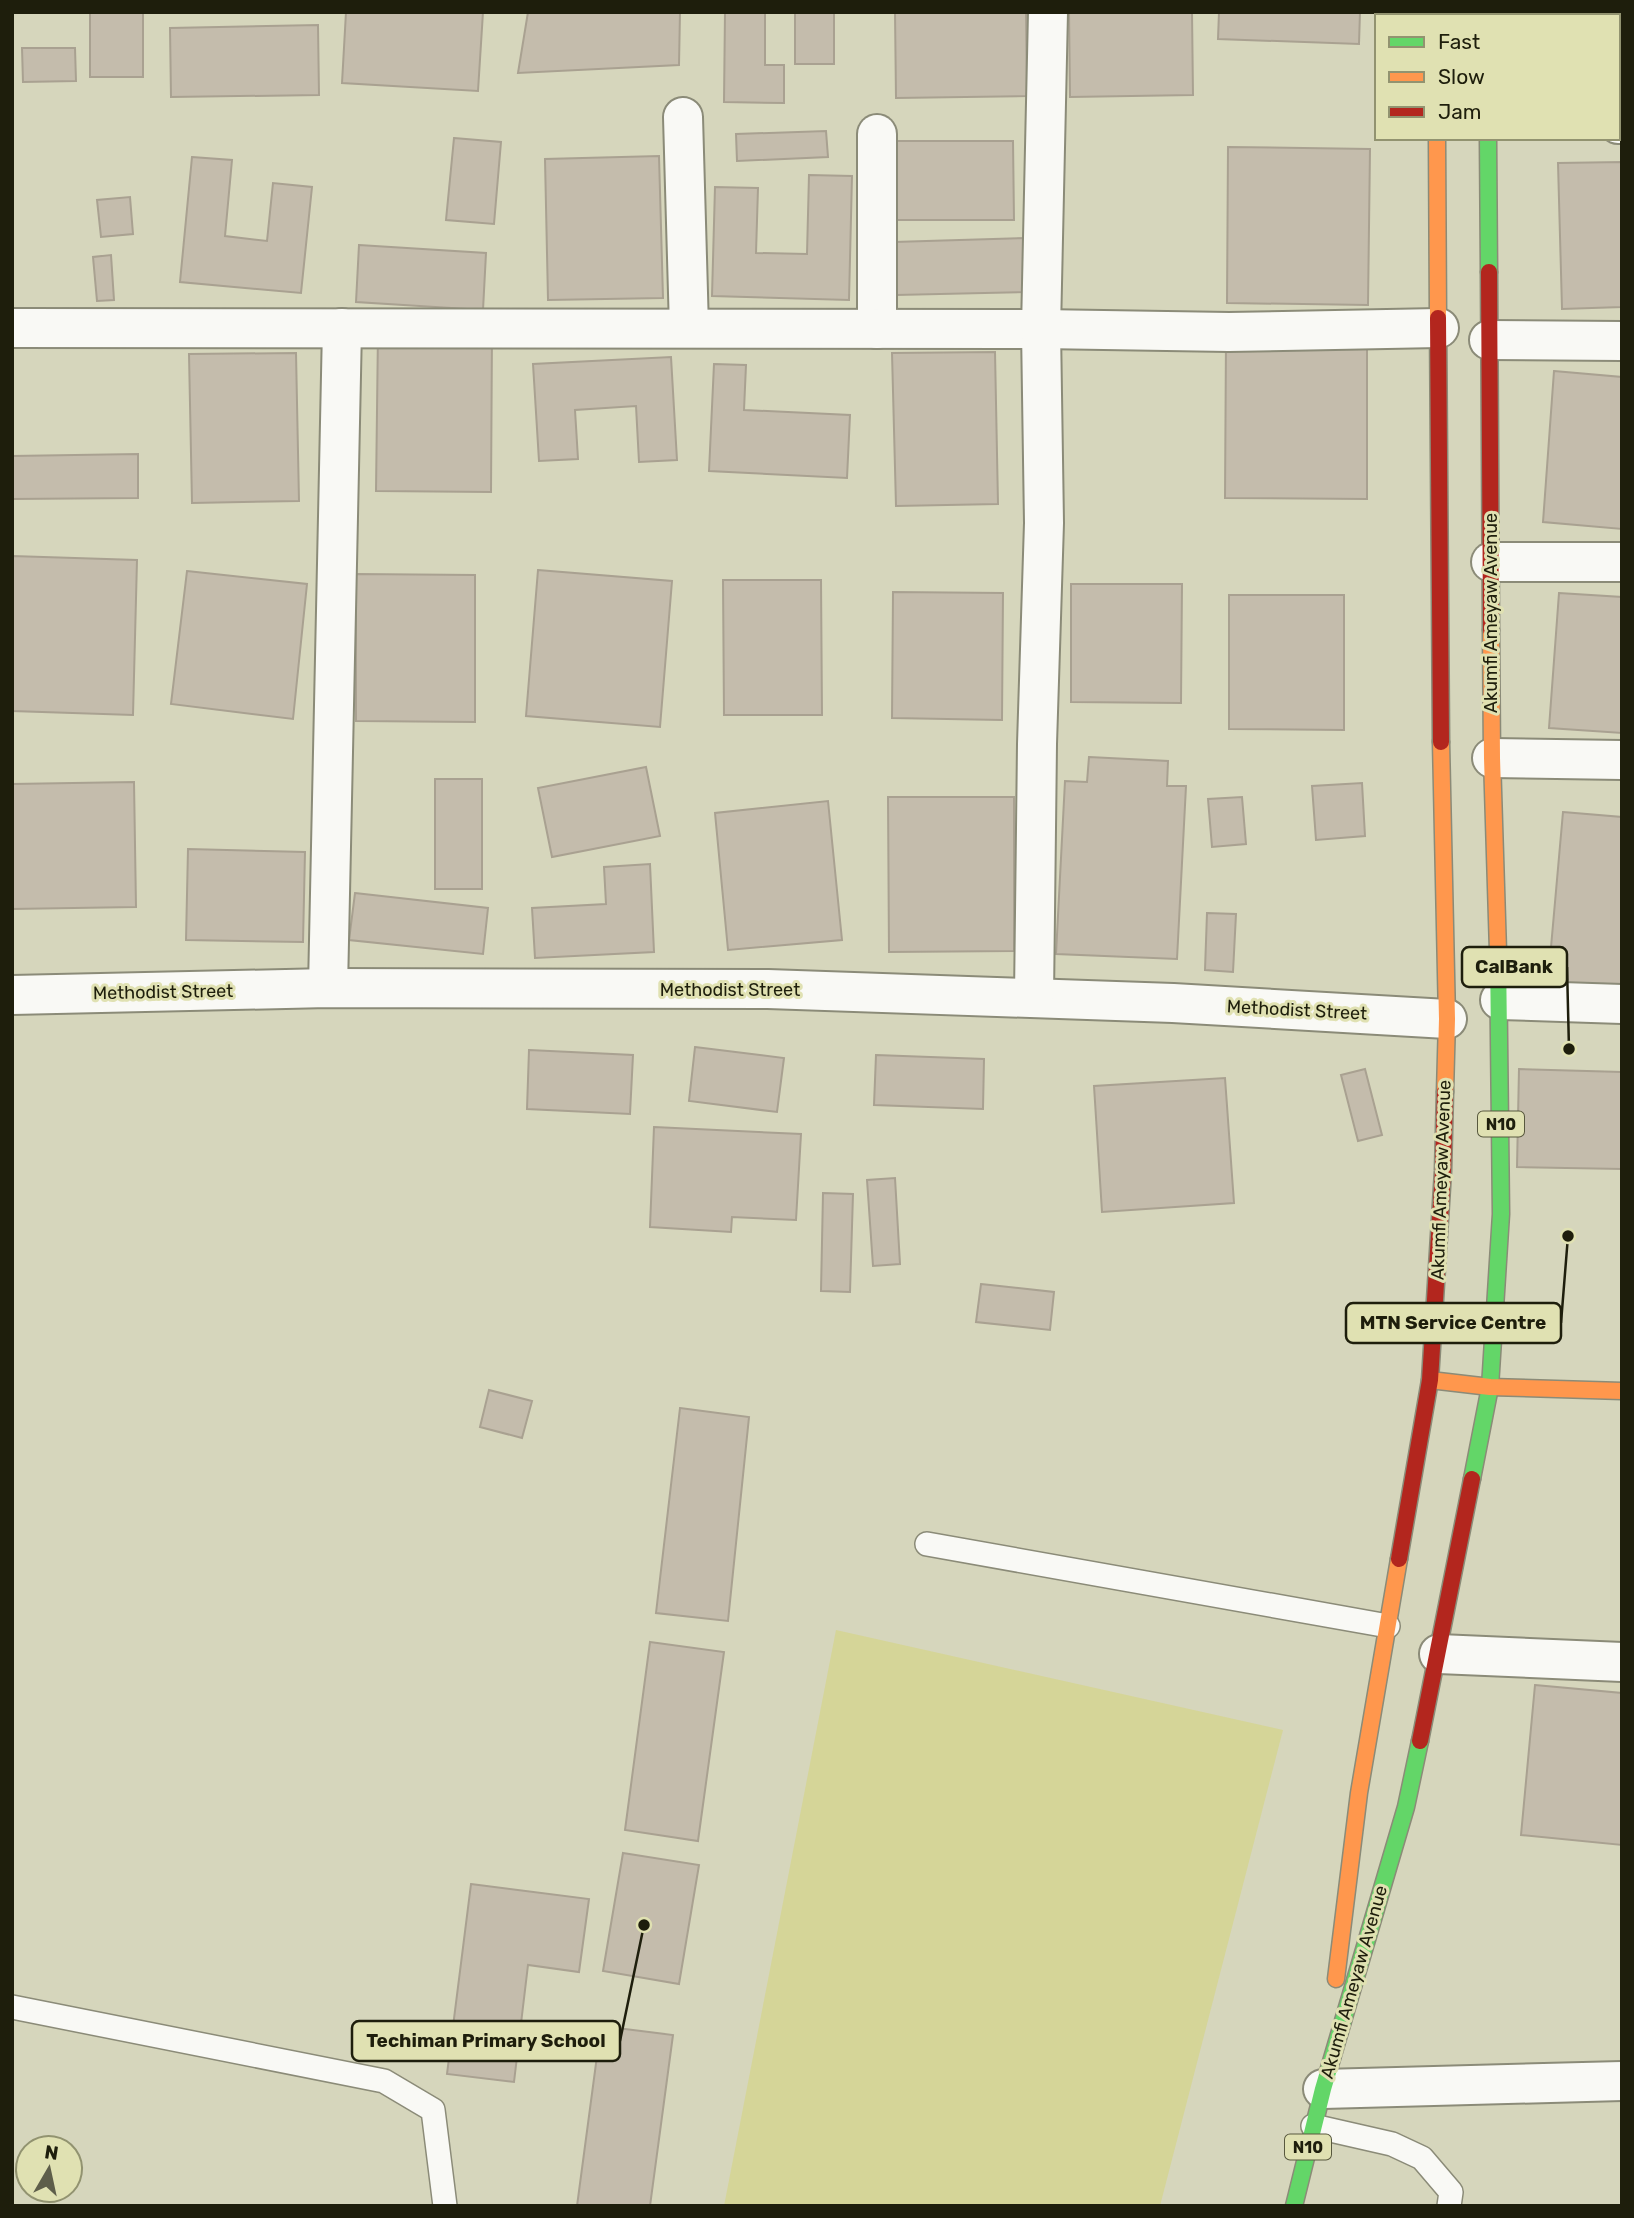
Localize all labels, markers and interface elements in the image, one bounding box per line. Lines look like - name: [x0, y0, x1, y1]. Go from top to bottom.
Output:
- legend: [1375, 14, 1620, 140]
- text: Fast: [1438, 29, 1480, 54]
- text: Slow: [1438, 64, 1485, 89]
- text: Jam: [1438, 99, 1482, 124]
- street label: Akumfi Ameyaw Avenue: [1480, 513, 1502, 713]
- callout: CalBank: [1462, 947, 1567, 987]
- text: CalBank: [1475, 955, 1553, 978]
- street label: Methodist Street: [660, 979, 800, 1001]
- street label: Methodist Street: [93, 980, 233, 1004]
- street label: Methodist Street: [1226, 995, 1368, 1025]
- street label: Akumfi Ameyaw Avenue: [1427, 1080, 1455, 1280]
- road number: N10: [1478, 1112, 1524, 1136]
- callout: MTN Service Centre: [1346, 1303, 1561, 1343]
- text: MTN Service Centre: [1360, 1311, 1546, 1334]
- street label: Akumfi Ameyaw Avenue: [1316, 1883, 1392, 2081]
- callout: Techiman Primary School: [352, 2021, 620, 2061]
- text: Techiman Primary School: [366, 2029, 606, 2052]
- north arrow: [14, 2134, 84, 2204]
- road number: N10: [1285, 2134, 1331, 2160]
- text: N: [43, 2140, 60, 2165]

